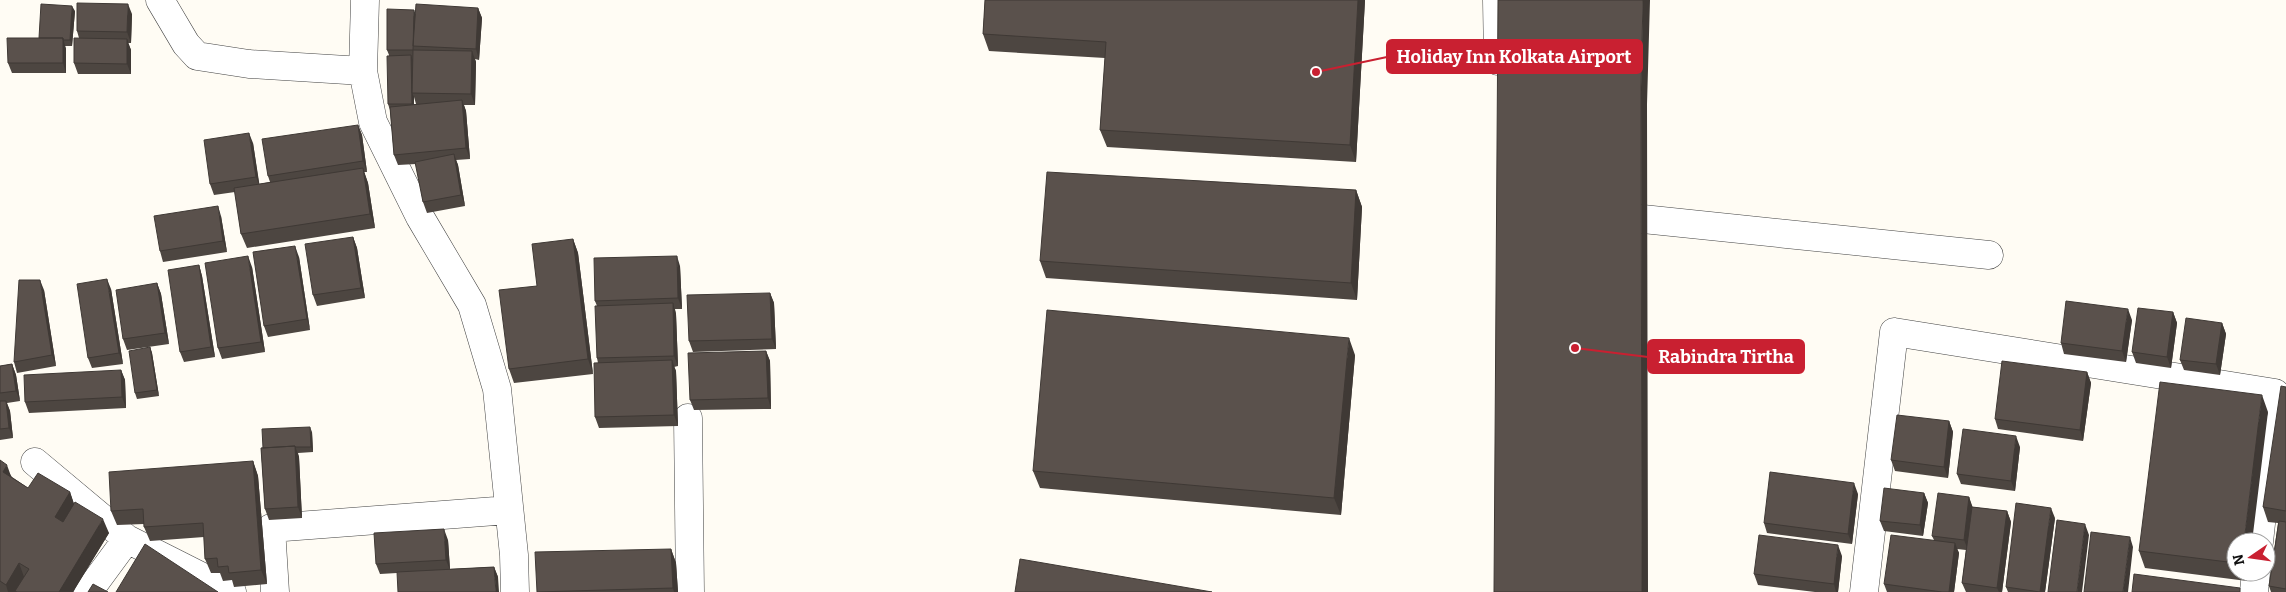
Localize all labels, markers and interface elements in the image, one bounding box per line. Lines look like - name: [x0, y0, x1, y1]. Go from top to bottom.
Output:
- callout: Holiday Inn Kolkata Airport: [1387, 40, 1642, 73]
- text: Holiday Inn Kolkata Airport: [1397, 46, 1631, 68]
- callout: Rabindra Tirtha: [1648, 340, 1804, 373]
- text: Rabindra Tirtha: [1658, 346, 1794, 368]
- north arrow: [2226, 532, 2276, 582]
- text: N: [2229, 552, 2248, 567]

